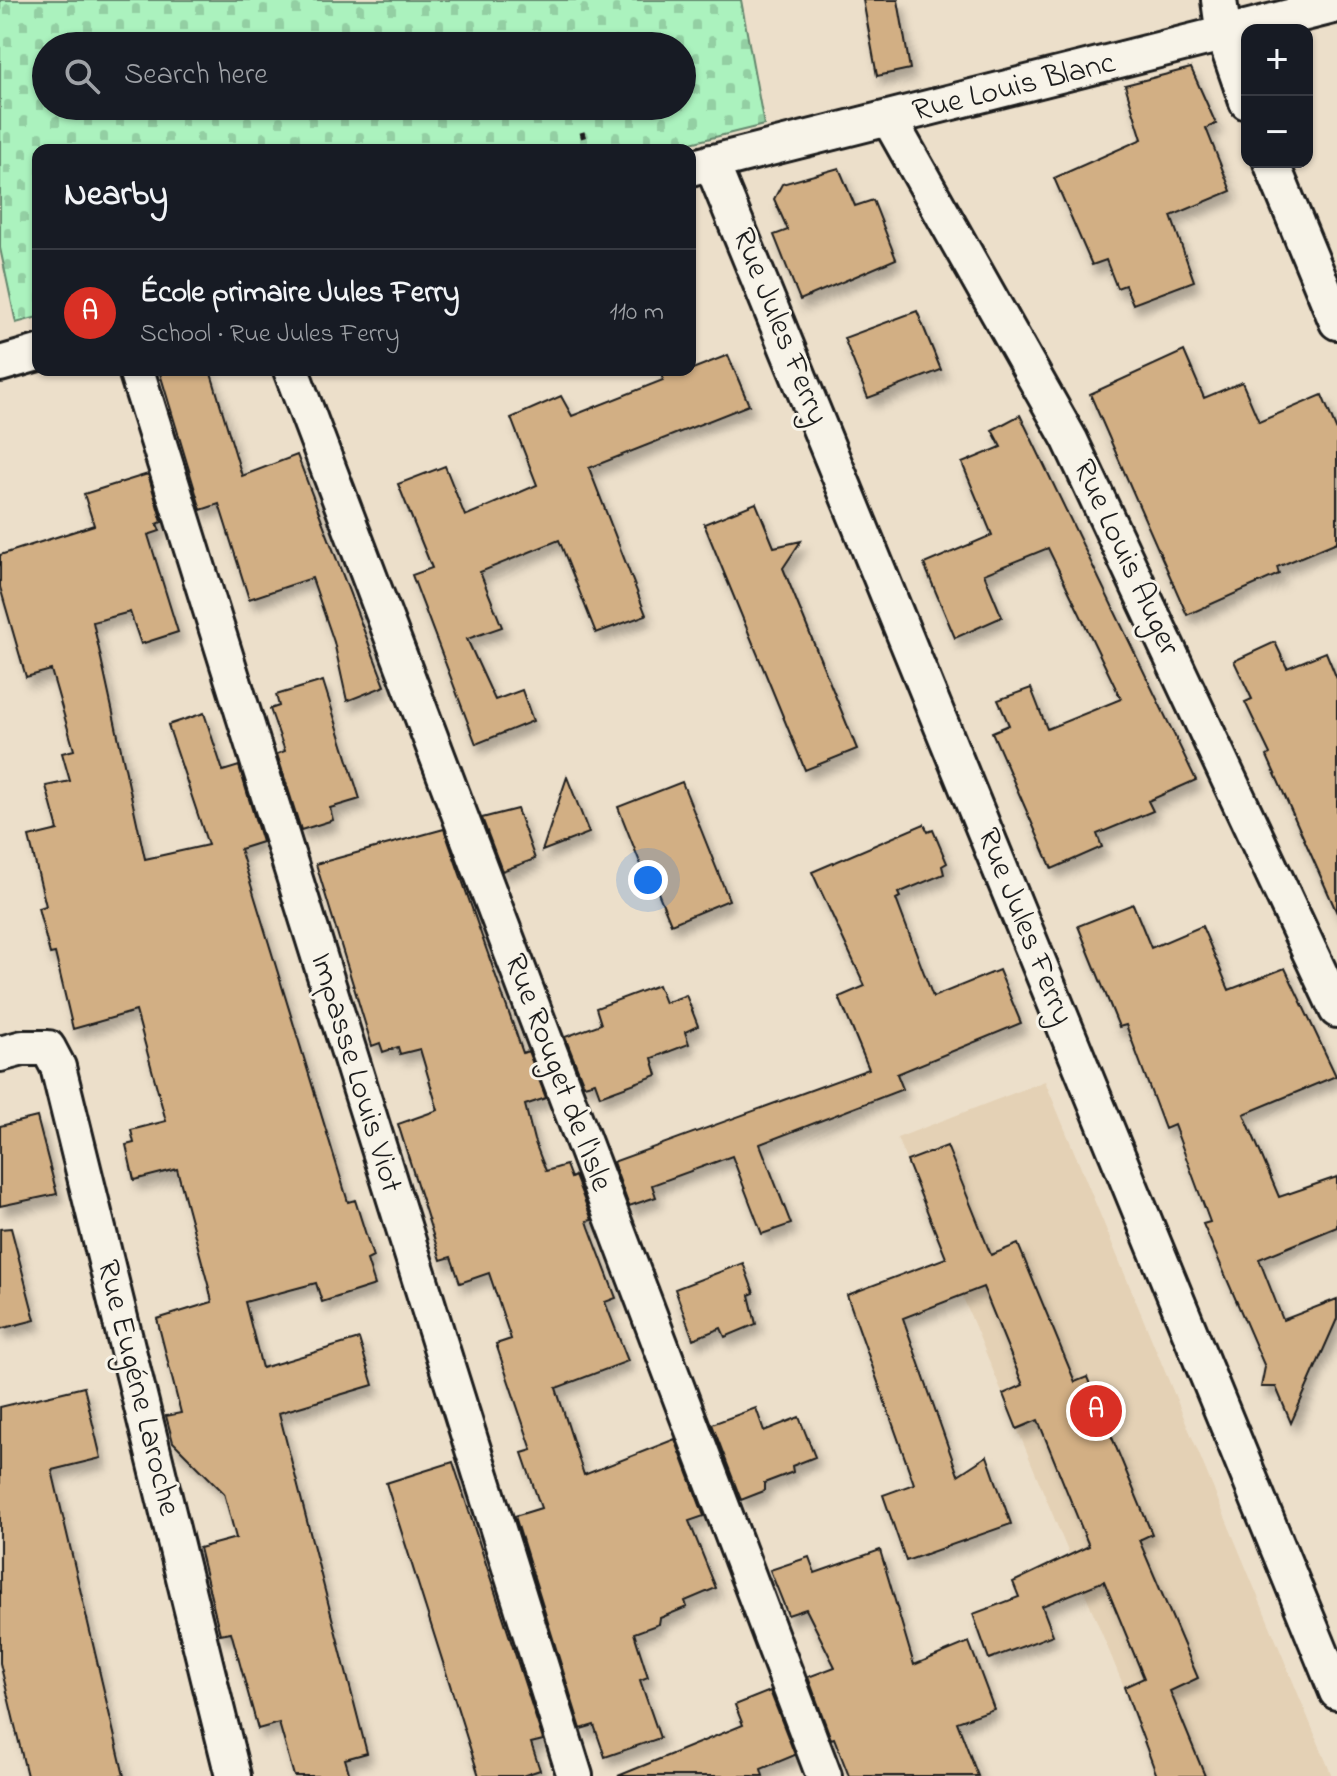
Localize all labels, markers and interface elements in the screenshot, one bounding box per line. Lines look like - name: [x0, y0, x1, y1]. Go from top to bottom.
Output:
- map controls: [1241, 24, 1313, 168]
- button: +: [1241, 24, 1313, 96]
- search box: [32, 32, 696, 120]
- street label: Rue Louis Blanc: [908, 40, 1121, 136]
- icon: search: [60, 54, 104, 98]
- text: Search here: [124, 54, 268, 98]
- button: −: [1241, 96, 1313, 168]
- text: Nearby: [64, 171, 168, 221]
- street label: Rue Jules Ferry: [718, 221, 840, 433]
- text: École primaire Jules Ferry: [140, 272, 459, 316]
- text: A: [82, 294, 98, 332]
- text: 110 m: [610, 294, 664, 332]
- text: School · Rue Jules Ferry: [140, 316, 399, 354]
- street label: Rue Louis Auger: [1059, 452, 1191, 664]
- street label: Rue Jules Ferry: [963, 821, 1085, 1033]
- your location: [628, 860, 668, 900]
- street label: Impasse Louis Viot: [296, 947, 414, 1199]
- street label: Rue Rouget de l'Isle: [490, 947, 624, 1199]
- street label: Rue Eugéne Laroche: [82, 1255, 192, 1521]
- pin: A: [1070, 1381, 1122, 1441]

